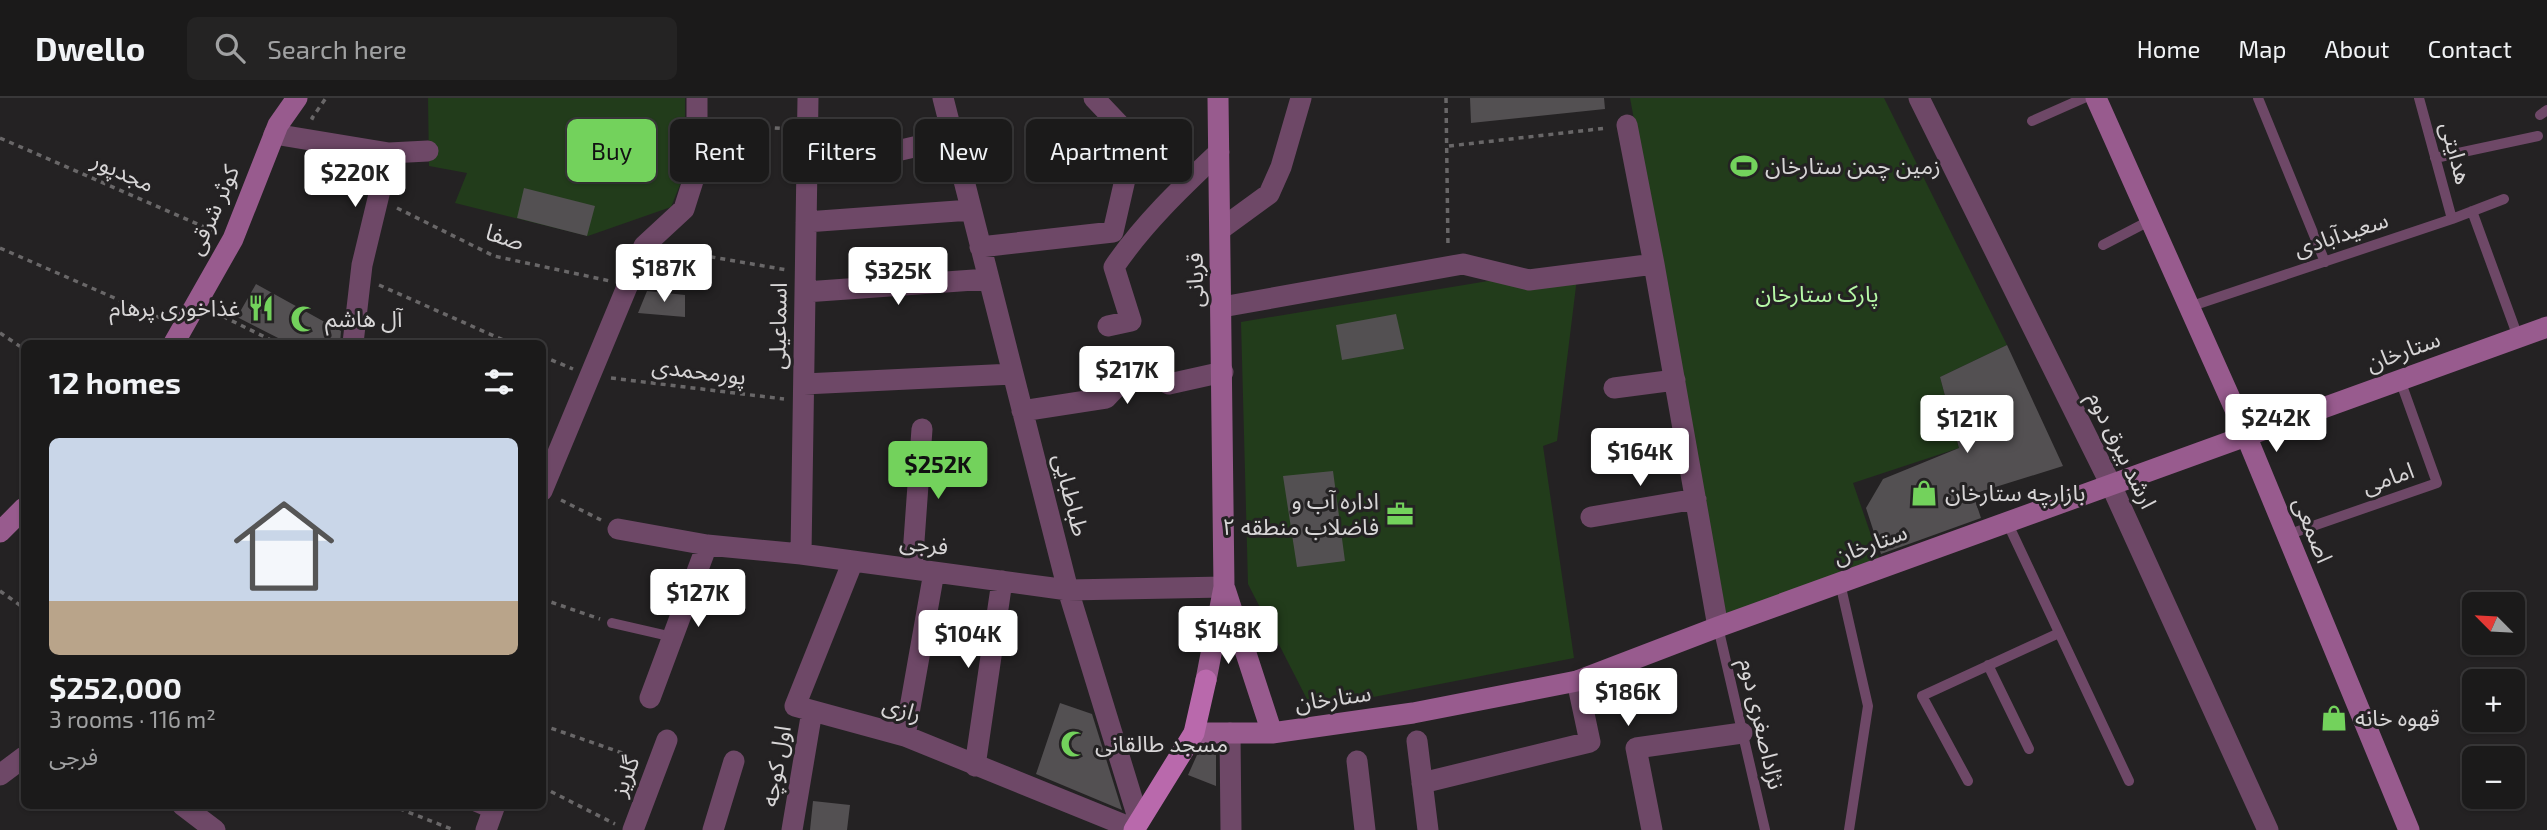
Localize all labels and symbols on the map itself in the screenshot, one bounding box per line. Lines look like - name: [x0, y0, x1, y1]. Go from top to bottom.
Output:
- street label: هدایتی: [2435, 119, 2479, 187]
- street label: مجدپور: [86, 145, 159, 199]
- pin: $220K: [306, 150, 404, 209]
- sports icon: زمین چمن ستارخان: [1729, 151, 1759, 181]
- place label: زمین چمن ستارخان: [1765, 151, 1941, 181]
- street label: کوثر شرقی: [180, 160, 245, 259]
- street label: سعیدآبادی: [2290, 205, 2391, 261]
- street label: صفا: [483, 217, 528, 255]
- pin: $187K: [615, 244, 713, 304]
- pin: $325K: [849, 248, 947, 307]
- street label: قربانی: [1180, 252, 1209, 308]
- park label: پارک ستارخان: [1755, 279, 1879, 309]
- street label: اسماعیلی: [762, 282, 792, 370]
- place label: غذاخوری پرهام: [109, 293, 240, 326]
- restaurant icon: غذاخوری پرهام: [246, 293, 276, 323]
- mosque icon: آل هاشم: [289, 304, 319, 334]
- place label: آل هاشم: [325, 304, 404, 336]
- street label: ستارخان: [2362, 324, 2444, 377]
- pin: $217K: [1078, 346, 1176, 406]
- street label: پورمحمدی: [650, 350, 748, 392]
- street label: ارشد بیرق دوم: [2078, 386, 2163, 515]
- pin: $242K: [2227, 394, 2325, 454]
- pin: $121K: [1918, 396, 2016, 455]
- pin: $164K: [1591, 428, 1689, 488]
- pin: $252K: [889, 442, 987, 501]
- street label: طباطبایی: [1048, 451, 1096, 539]
- street label: امامی: [2358, 455, 2417, 499]
- shop icon: بازارچه ستارخان: [1909, 478, 1939, 508]
- place label: بازارچه ستارخان: [1945, 478, 2085, 508]
- place label: اداره آب و فاضلاب منطقه ۲: [1222, 486, 1379, 540]
- street label: اصمعی: [2288, 493, 2340, 567]
- office icon: اداره آب و فاضلاب منطقه ۲: [1385, 499, 1415, 529]
- street label: ستارخان: [1829, 517, 1911, 570]
- street label: فرجی: [898, 526, 950, 561]
- pin: $127K: [649, 570, 747, 629]
- north arrow: [2462, 592, 2525, 654]
- pin: $148K: [1179, 606, 1277, 666]
- pin: $104K: [919, 610, 1017, 670]
- street label: نژاداصغری دوم: [1729, 656, 1792, 793]
- pin: $186K: [1579, 668, 1677, 728]
- street label: ستارخان: [1293, 678, 1373, 717]
- street label: رازی: [879, 689, 925, 728]
- shop icon: قهوه خانه: [2319, 703, 2349, 733]
- place label: قهوه خانه: [2355, 703, 2440, 732]
- street label: اول کوچه: [754, 723, 798, 809]
- mosque icon: مسجد طالقانی: [1059, 729, 1089, 759]
- place label: مسجد طالقانی: [1095, 729, 1228, 757]
- street label: گلریز: [603, 751, 646, 801]

